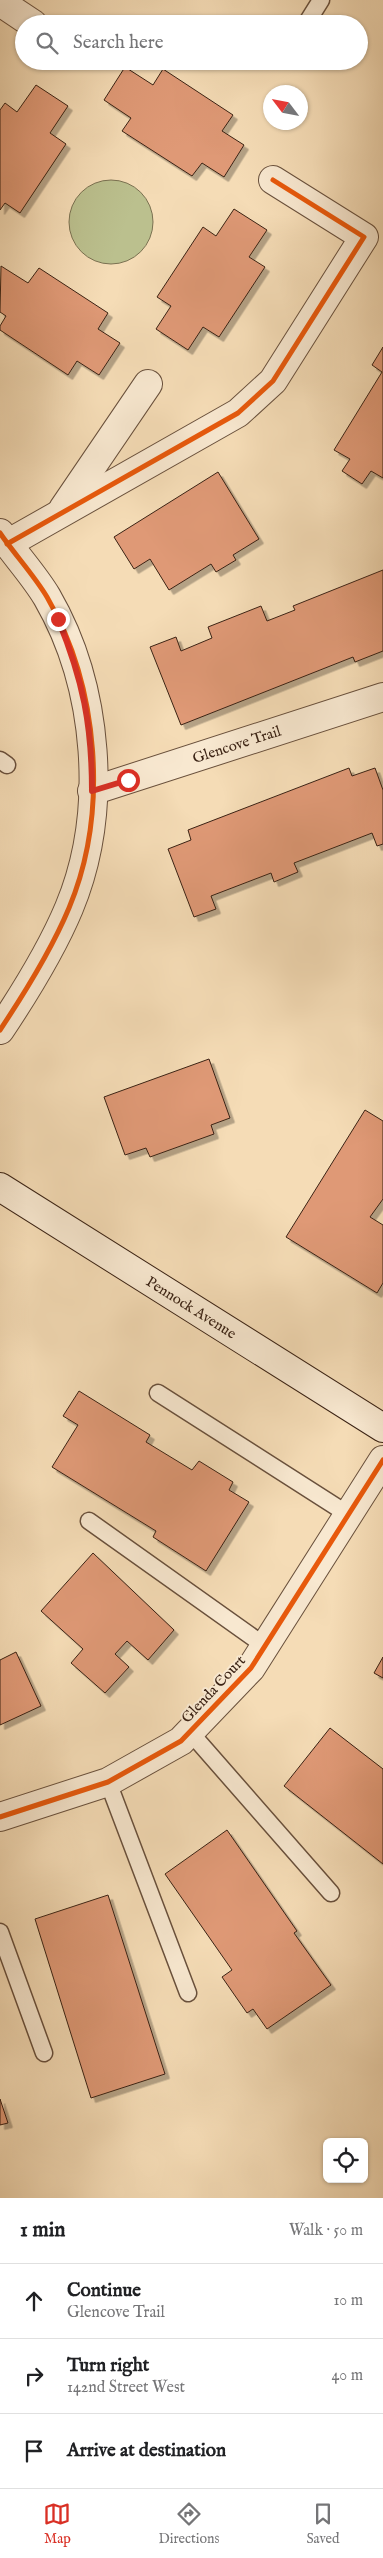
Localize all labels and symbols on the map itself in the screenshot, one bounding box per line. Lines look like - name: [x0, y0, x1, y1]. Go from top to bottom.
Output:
- north arrow: [263, 85, 308, 130]
- route end: [47, 608, 70, 631]
- street label: Glencove Trail: [190, 721, 284, 768]
- route start: [117, 769, 140, 792]
- street label: Pennock Avenue: [142, 1272, 240, 1343]
- street label: Glenda Court: [177, 1651, 250, 1727]

